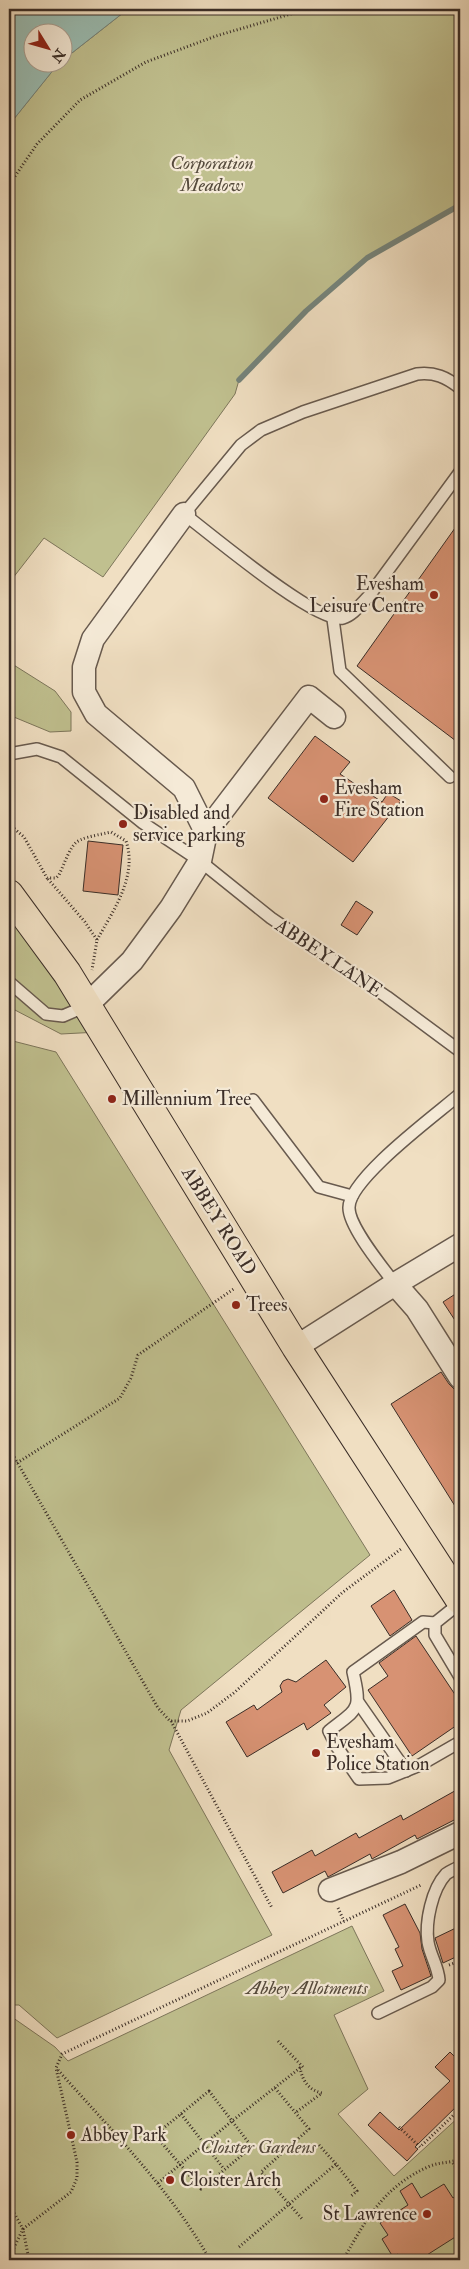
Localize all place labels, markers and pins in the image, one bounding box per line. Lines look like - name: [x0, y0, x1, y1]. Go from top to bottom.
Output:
- place label: Evesham Leisure Centre: [309, 572, 424, 618]
- marker: Evesham Leisure Centre: [428, 589, 440, 601]
- place label: Evesham Fire Station: [334, 776, 425, 822]
- marker: Evesham Fire Station: [318, 793, 330, 805]
- place label: Disabled and service parking: [133, 801, 246, 848]
- marker: Disabled and service parking: [117, 818, 129, 830]
- place label: Millennium Tree: [122, 1087, 251, 1111]
- marker: Millennium Tree: [106, 1093, 118, 1105]
- place label: Trees: [246, 1293, 287, 1317]
- marker: Trees: [230, 1299, 242, 1311]
- place label: Evesham Police Station: [326, 1730, 430, 1776]
- marker: Evesham Police Station: [310, 1747, 322, 1759]
- place label: Abbey Park: [80, 2123, 167, 2147]
- marker: Abbey Park: [65, 2129, 77, 2141]
- place label: Cloister Arch: [180, 2168, 281, 2192]
- marker: Cloister Arch: [164, 2174, 176, 2186]
- place label: St Lawrence: [323, 2202, 417, 2226]
- marker: St Lawrence: [421, 2208, 433, 2220]

